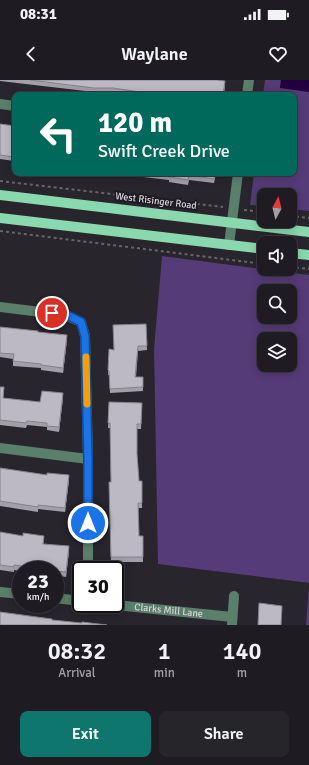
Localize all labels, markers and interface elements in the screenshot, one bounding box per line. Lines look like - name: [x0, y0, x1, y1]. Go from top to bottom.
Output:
- text: 08:31: [20, 5, 57, 23]
- icon: back: [20, 43, 42, 65]
- text: Waylane: [121, 43, 188, 65]
- icon: heart: [267, 43, 289, 65]
- text: 120 m: [98, 106, 172, 140]
- icon: left: [32, 108, 84, 160]
- text: Swift Creek Drive: [98, 140, 230, 162]
- north arrow: [257, 188, 297, 228]
- map controls: [257, 188, 297, 372]
- street label: West Risinger Road: [115, 190, 197, 212]
- button: sound: [257, 236, 297, 276]
- button: search: [257, 284, 297, 324]
- pin: [35, 296, 69, 330]
- icon: arrive: [41, 302, 63, 324]
- button: layers: [257, 332, 297, 372]
- position arrow: [67, 502, 109, 544]
- speed limit sign: 30: [72, 561, 124, 613]
- text: 23: [27, 569, 49, 594]
- text: km/h: [27, 591, 49, 603]
- street label: Clarks Mill Lane: [134, 601, 204, 620]
- text: 08:32: [48, 636, 106, 666]
- text: 1: [158, 636, 171, 666]
- text: 140: [222, 636, 261, 666]
- text: Arrival: [58, 665, 96, 681]
- text: min: [154, 665, 175, 681]
- text: m: [237, 665, 247, 681]
- button: Exit: [20, 711, 151, 757]
- button: Share: [159, 711, 289, 757]

